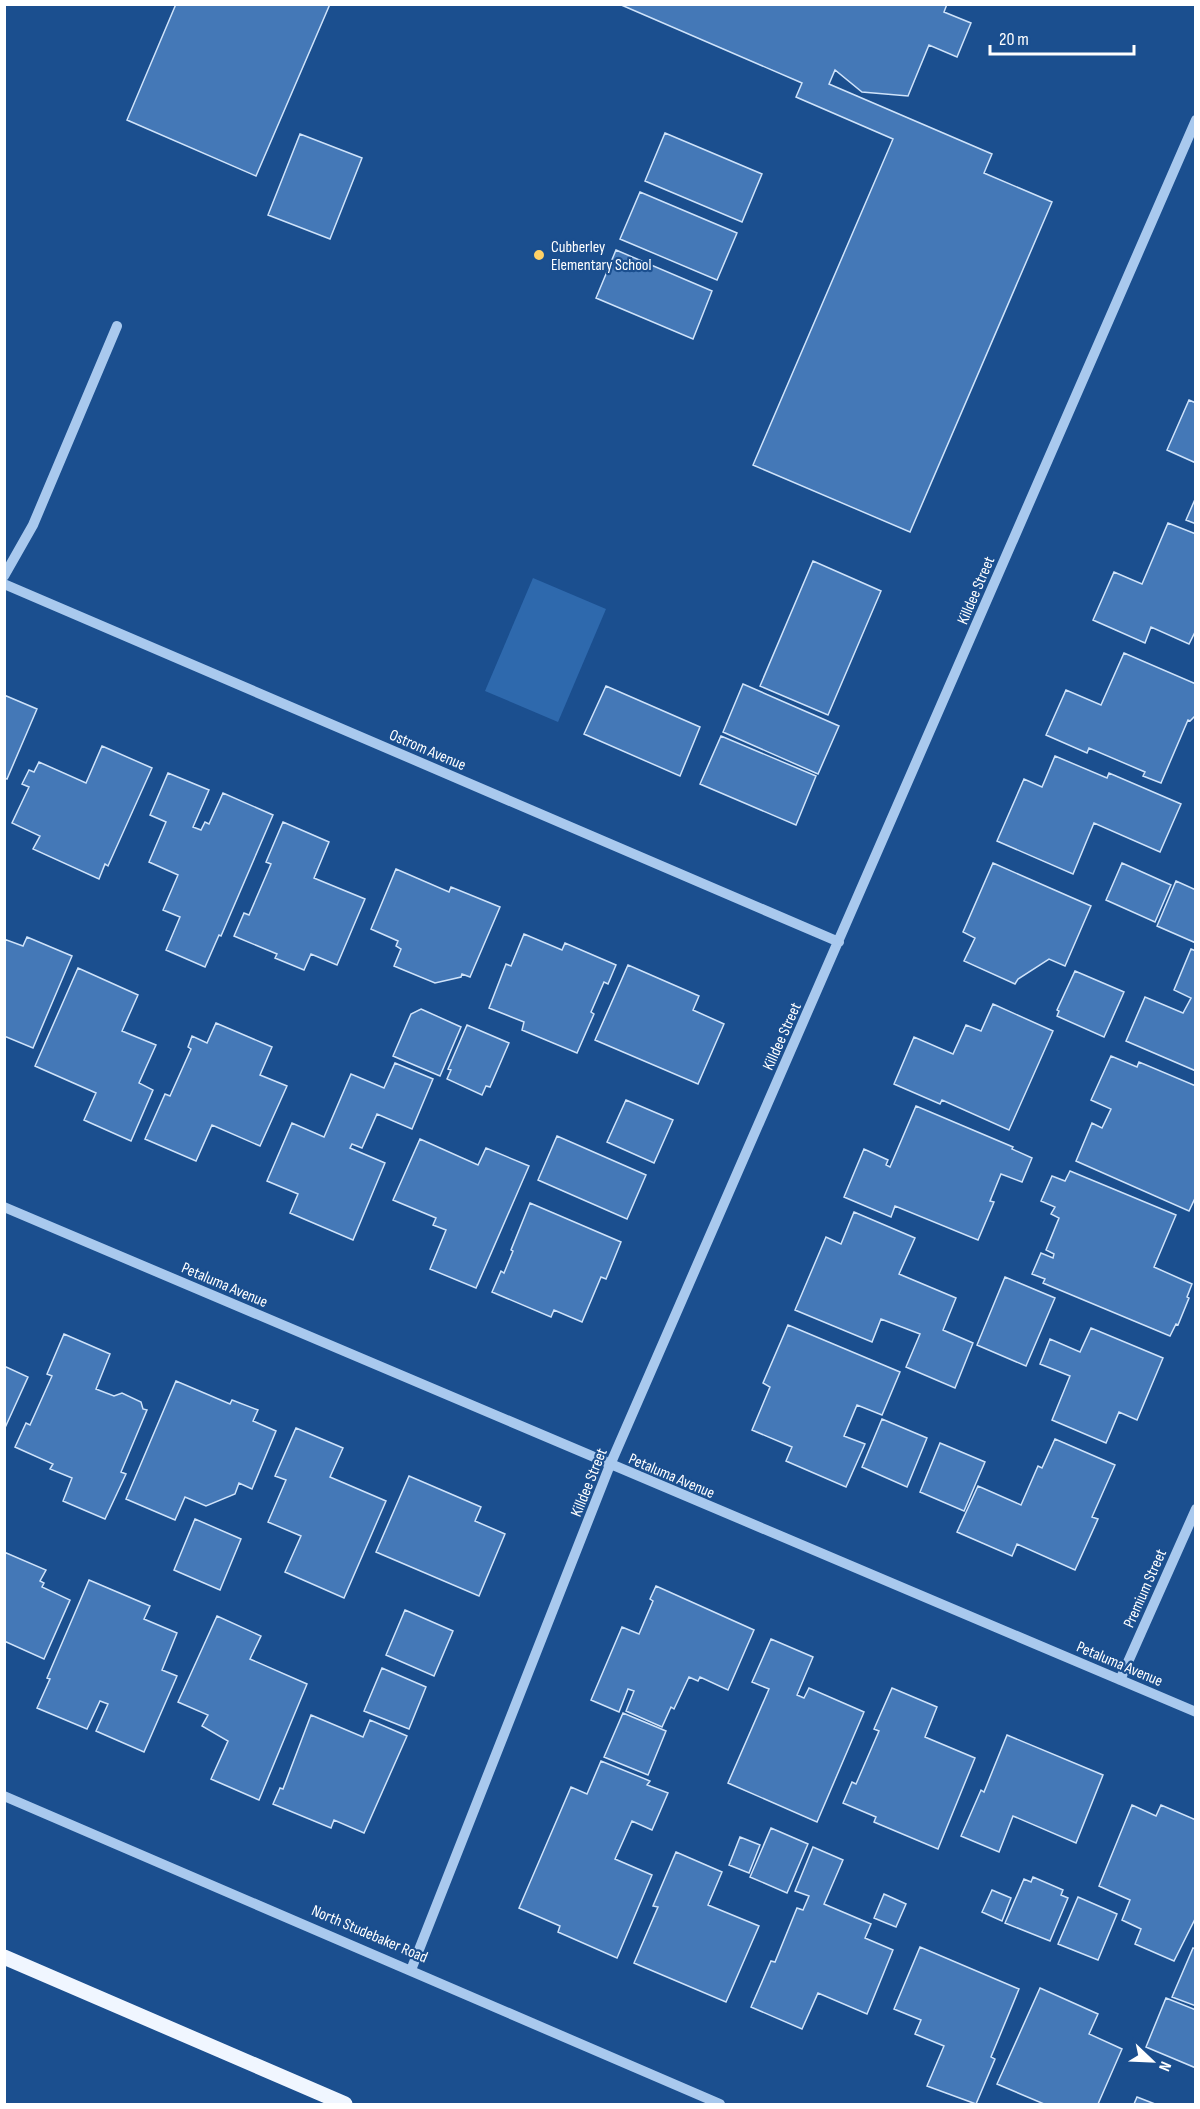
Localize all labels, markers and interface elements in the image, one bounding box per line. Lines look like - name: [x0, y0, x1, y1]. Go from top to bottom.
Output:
- scale bar: [990, 18, 1134, 56]
- text: 20 m: [999, 29, 1029, 50]
- place label: Cubberley Elementary School: [551, 238, 651, 275]
- marker: Cubberley Elementary School: [532, 248, 546, 262]
- street label: Killdee Street: [954, 554, 999, 627]
- street label: Ostrom Avenue: [386, 726, 469, 775]
- street label: Killdee Street: [759, 1000, 806, 1073]
- street label: Petaluma Avenue: [178, 1259, 270, 1312]
- street label: Killdee Street: [567, 1445, 612, 1520]
- street label: Petaluma Avenue: [625, 1450, 717, 1503]
- street label: Premium Street: [1120, 1546, 1171, 1631]
- street label: Petaluma Avenue: [1073, 1638, 1165, 1691]
- street label: North Studebaker Road: [309, 1901, 430, 1967]
- north arrow: [1122, 2031, 1182, 2091]
- text: N: [1154, 2059, 1175, 2074]

